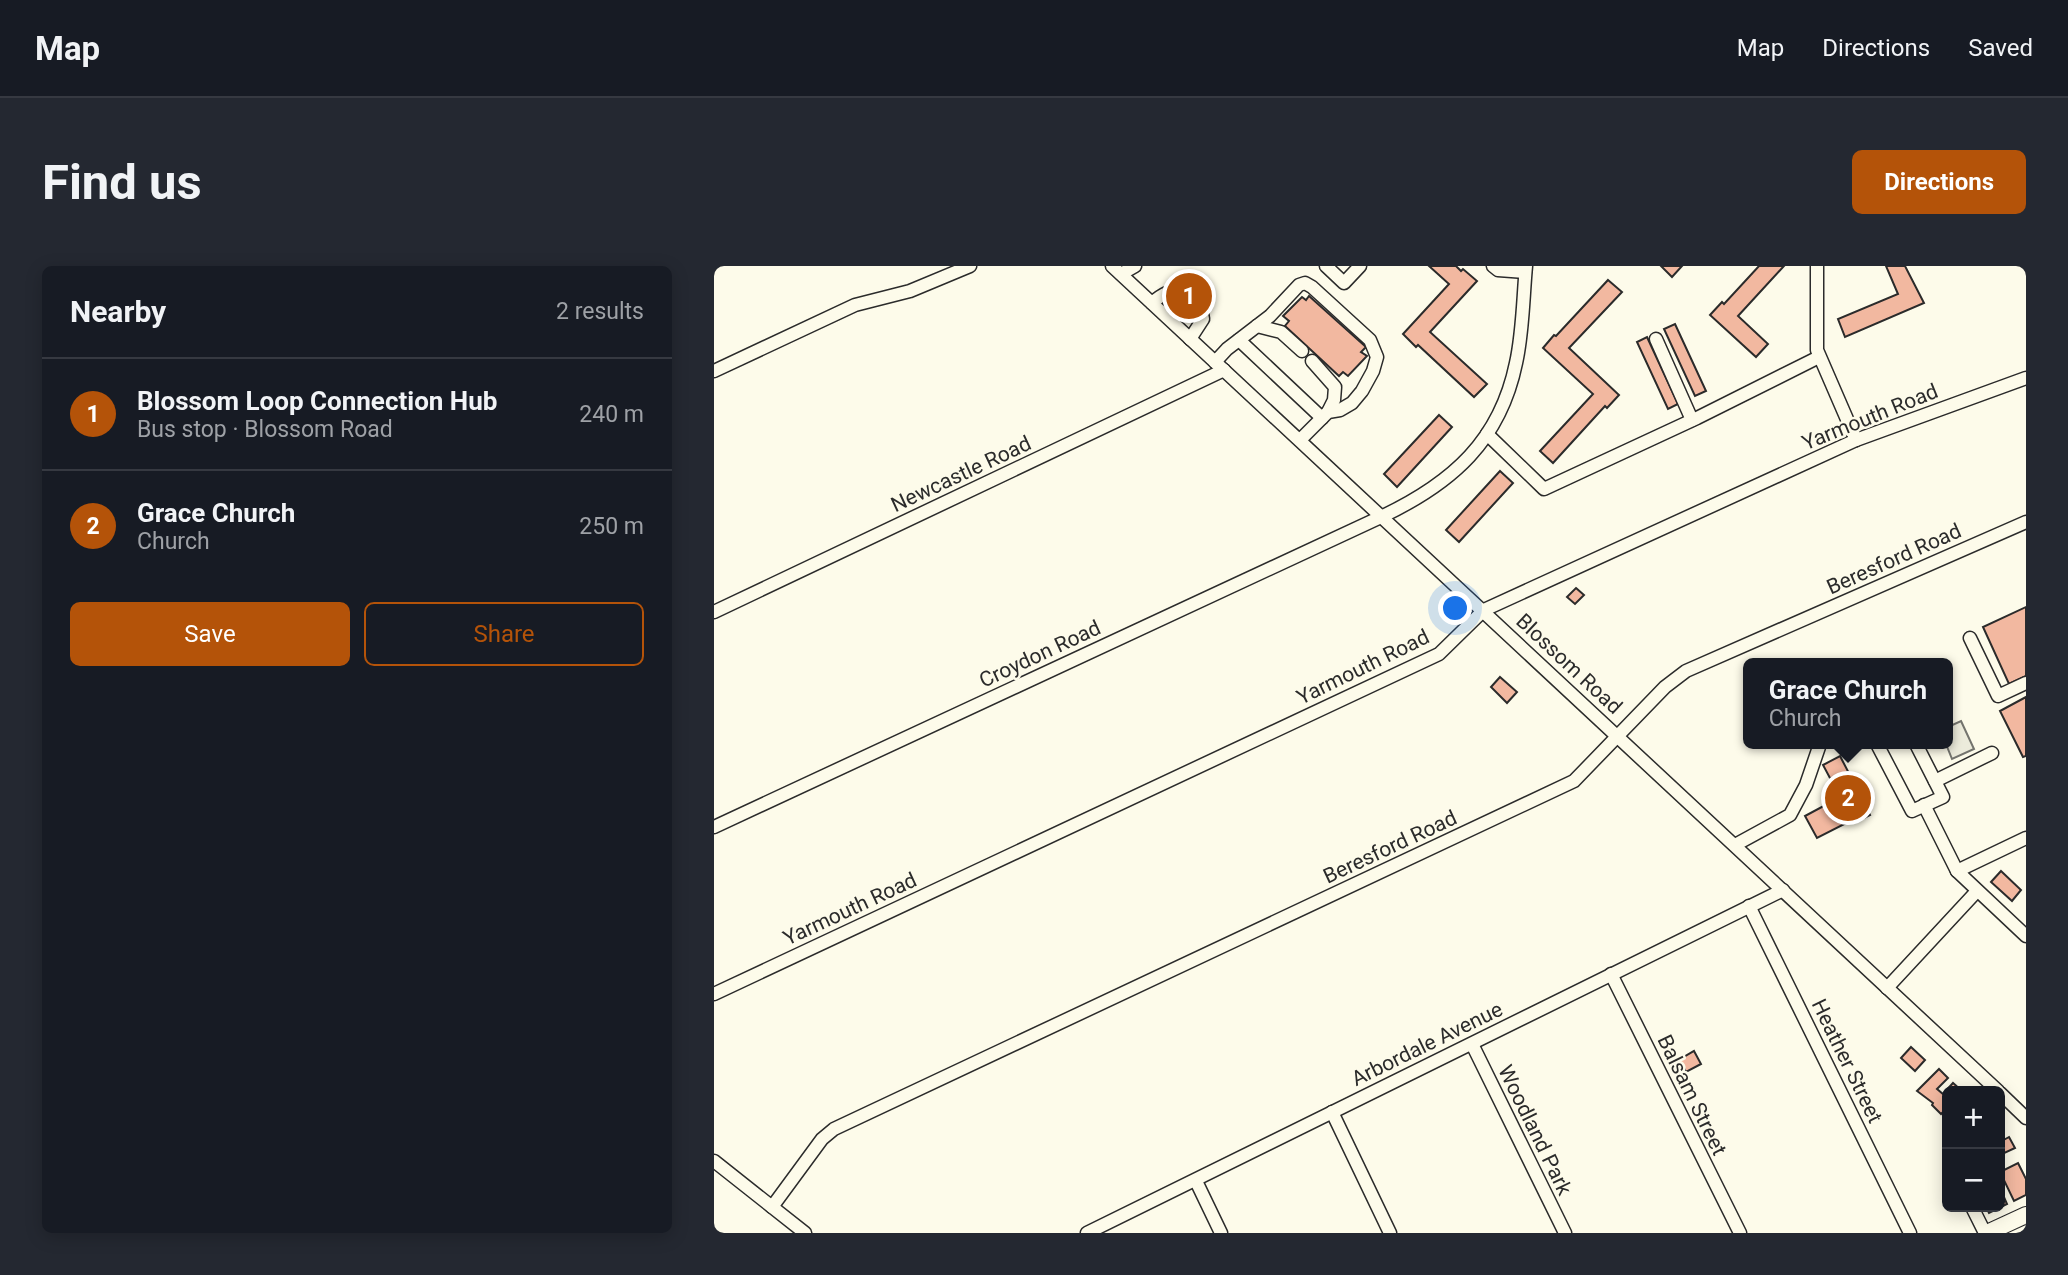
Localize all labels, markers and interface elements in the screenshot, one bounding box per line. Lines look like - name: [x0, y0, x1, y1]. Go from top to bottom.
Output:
- text: Map: [35, 29, 100, 68]
- text: Map: [1737, 34, 1784, 62]
- text: Directions: [1822, 34, 1930, 62]
- text: Saved: [1968, 34, 2033, 62]
- button: Directions: [1852, 150, 2026, 214]
- text: Find us: [42, 154, 202, 211]
- pin: 1: [1166, 270, 1212, 322]
- text: Nearby: [70, 294, 166, 329]
- text: 2 results: [556, 298, 644, 325]
- street label: Yarmouth Road: [1799, 379, 1941, 455]
- text: Blossom Loop Connection Hub: [137, 386, 497, 416]
- text: 1: [86, 401, 100, 428]
- text: 240 m: [579, 401, 644, 428]
- text: Bus stop · Blossom Road: [137, 416, 393, 443]
- street label: Newcastle Road: [887, 431, 1035, 517]
- text: Grace Church: [137, 498, 295, 528]
- text: 2: [86, 513, 100, 540]
- text: 250 m: [579, 513, 644, 540]
- street label: Beresford Road: [1823, 519, 1965, 599]
- text: Church: [137, 528, 210, 555]
- your location: [1438, 591, 1472, 625]
- button: Save: [70, 602, 350, 666]
- button: Share: [364, 602, 644, 666]
- street label: Blossom Road: [1511, 609, 1627, 719]
- street label: Croydon Road: [976, 615, 1104, 693]
- street label: Yarmouth Road: [1293, 625, 1433, 709]
- popup: [1743, 658, 1953, 749]
- text: Grace Church: [1769, 675, 1927, 705]
- text: Church: [1769, 705, 1841, 732]
- pin: 2: [1825, 772, 1871, 824]
- street label: Beresford Road: [1319, 806, 1461, 888]
- street label: Yarmouth Road: [780, 868, 920, 950]
- street label: Heather Street: [1807, 995, 1887, 1127]
- street label: Arbordale Avenue: [1348, 997, 1506, 1091]
- street label: Balsam Street: [1653, 1031, 1732, 1159]
- street label: Woodland Park: [1493, 1061, 1577, 1199]
- map controls: [1942, 1086, 2005, 1212]
- button: +: [1942, 1086, 2005, 1149]
- button: −: [1942, 1149, 2005, 1212]

